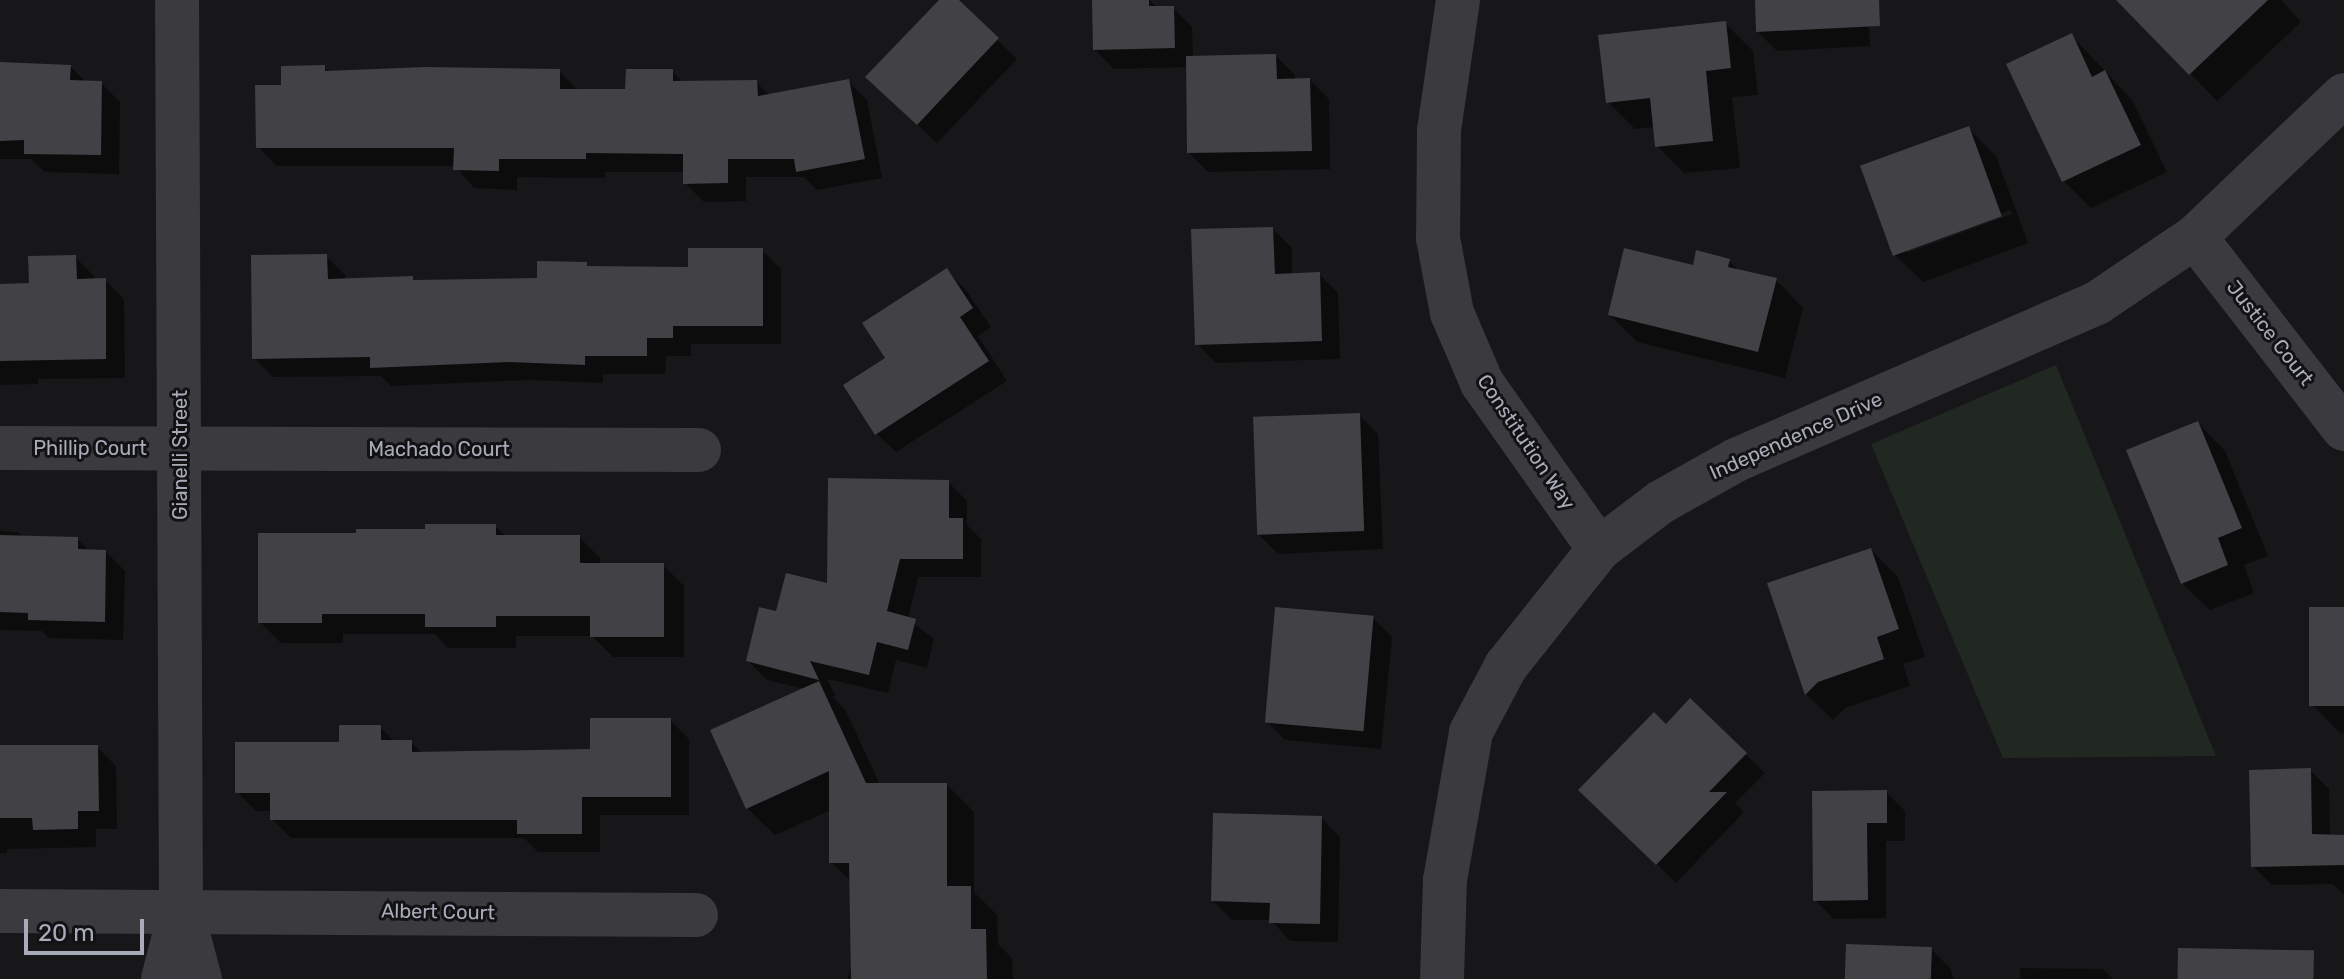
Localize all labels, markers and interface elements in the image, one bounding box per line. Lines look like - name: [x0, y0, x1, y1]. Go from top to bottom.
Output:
- street label: Justice Court: [2221, 276, 2319, 390]
- street label: Constitution Way: [1472, 370, 1580, 514]
- street label: Independence Drive: [1706, 387, 1886, 485]
- street label: Gianelli Street: [168, 390, 192, 520]
- street label: Phillip Court: [33, 436, 147, 460]
- street label: Machado Court: [368, 437, 510, 461]
- street label: Albert Court: [381, 899, 495, 925]
- scale bar: [28, 903, 148, 953]
- text: 20 m: [38, 919, 95, 947]

